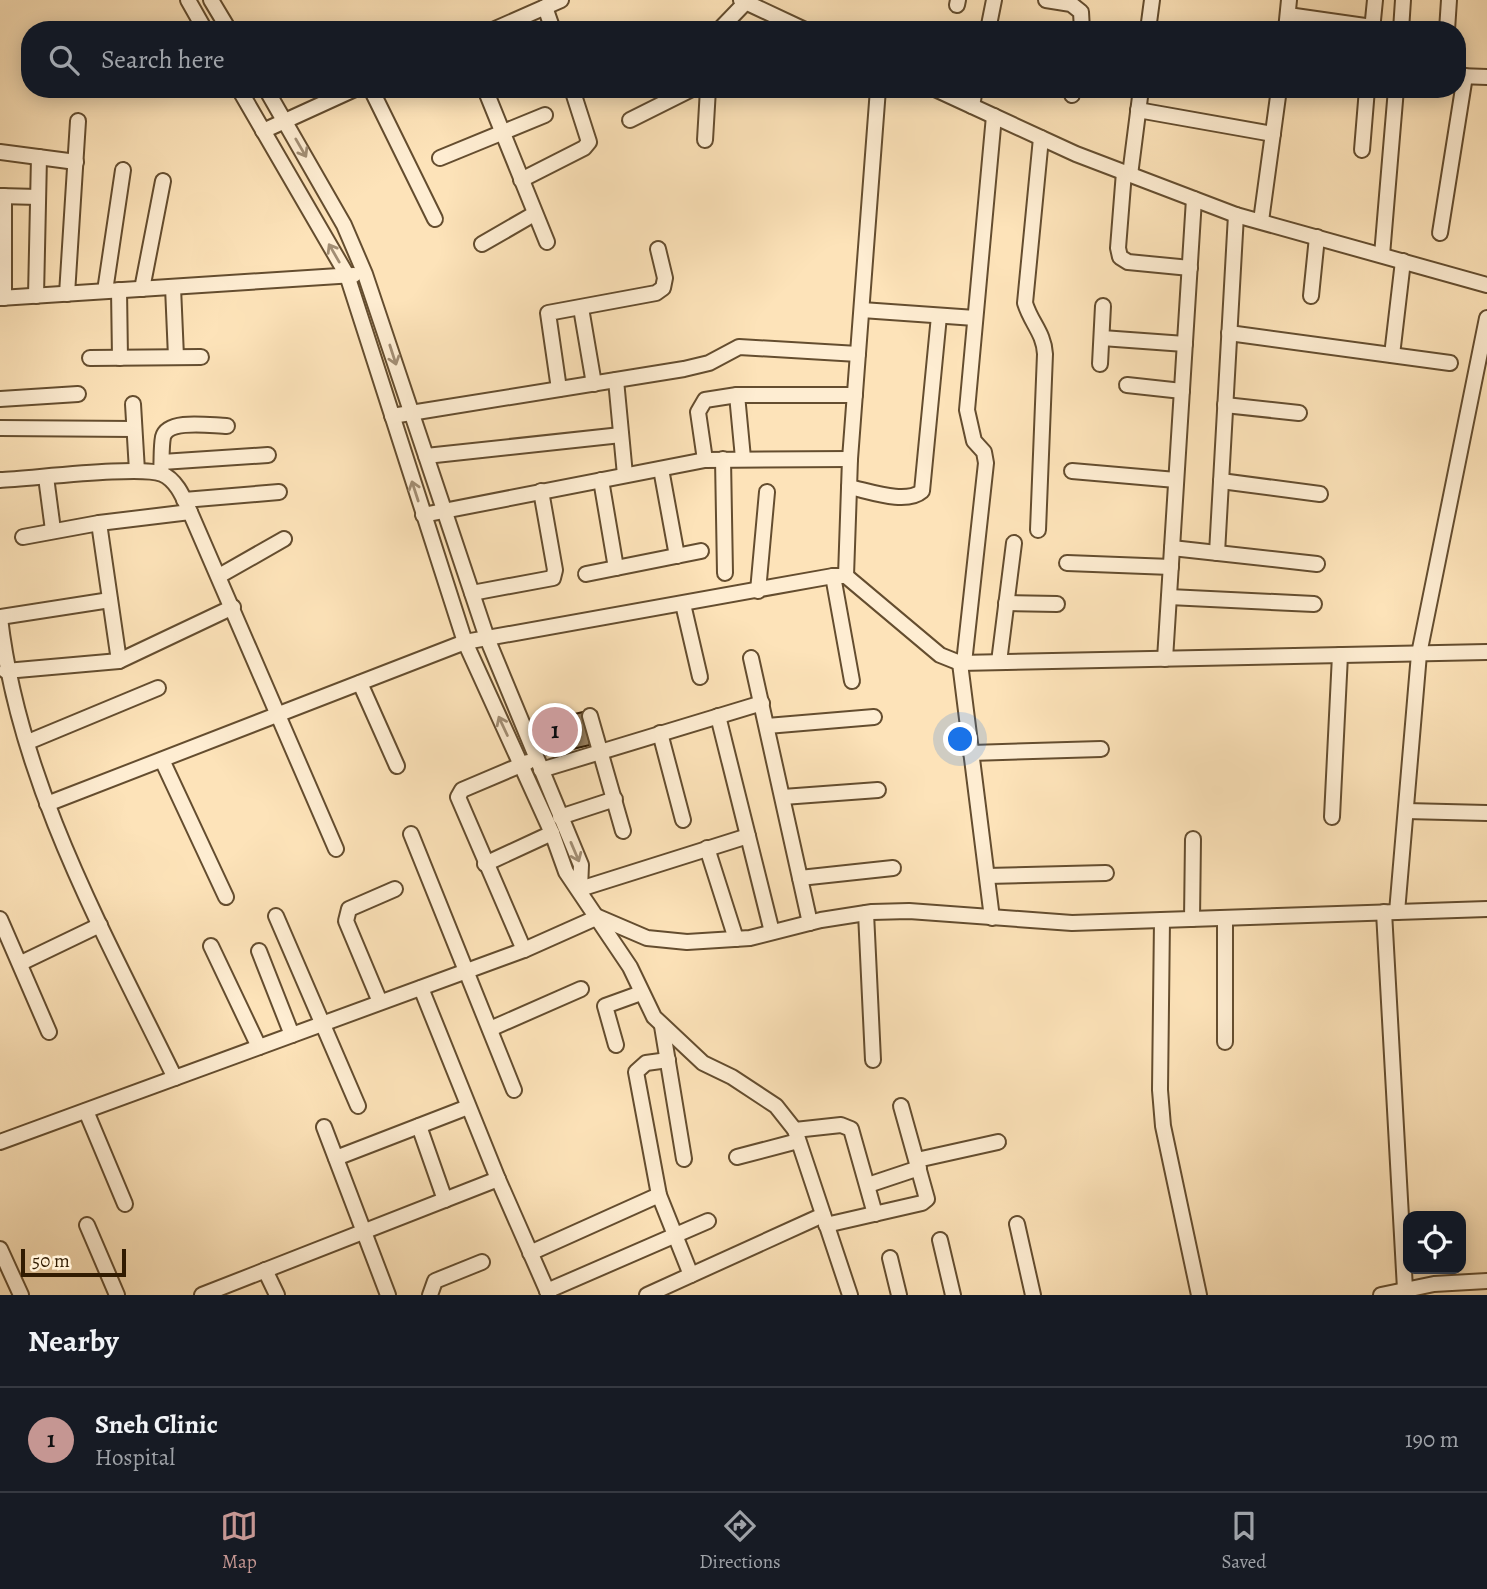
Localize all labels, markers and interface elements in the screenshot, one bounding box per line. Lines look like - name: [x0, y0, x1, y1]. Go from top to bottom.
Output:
- search box: [21, 21, 1466, 98]
- icon: search: [45, 41, 83, 79]
- text: Search here: [101, 42, 225, 77]
- one-way arrow: [294, 137, 308, 157]
- one-way arrow: [327, 243, 341, 263]
- one-way arrow: [387, 344, 400, 366]
- one-way arrow: [408, 480, 420, 502]
- pin: 1: [532, 704, 578, 756]
- one-way arrow: [496, 716, 509, 738]
- your location: [943, 722, 977, 756]
- one-way arrow: [570, 841, 583, 862]
- map controls: [1403, 1211, 1466, 1274]
- button: locate: [1403, 1211, 1466, 1274]
- scale bar: [21, 1246, 126, 1278]
- text: 50 m: [32, 1248, 70, 1274]
- text: Nearby: [28, 1321, 119, 1361]
- text: Sneh Clinic: [95, 1407, 218, 1442]
- text: 1: [47, 1424, 55, 1455]
- text: 190 m: [1405, 1424, 1459, 1455]
- text: Hospital: [95, 1442, 175, 1473]
- tab: Map: [220, 1507, 258, 1575]
- tab: Directions: [699, 1507, 781, 1575]
- tab: Saved: [1222, 1507, 1267, 1575]

